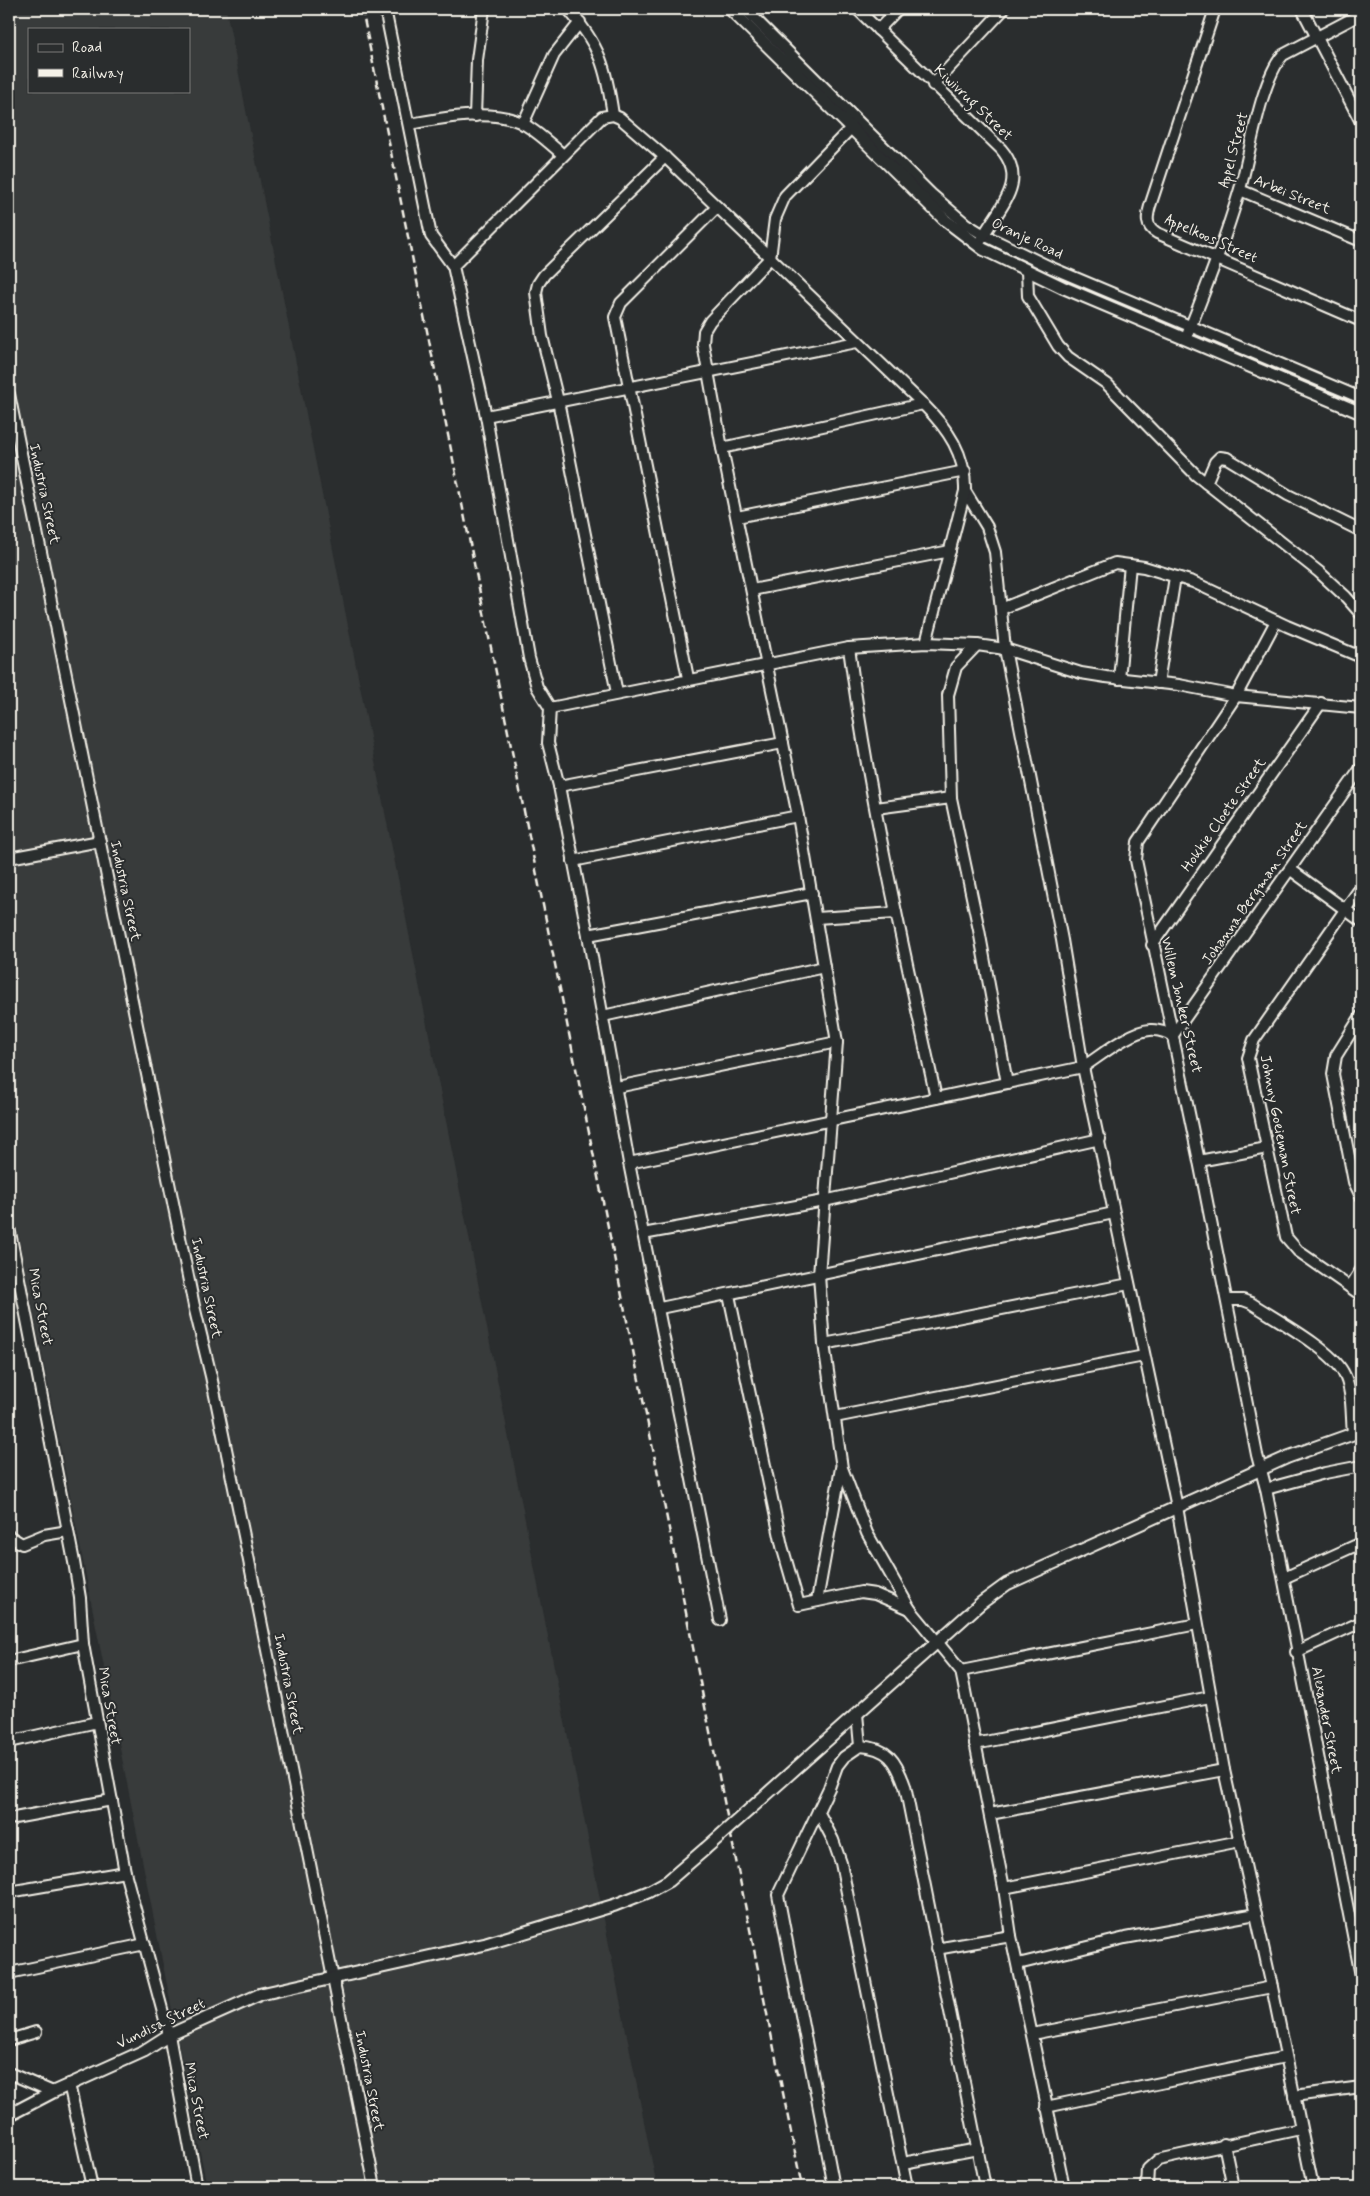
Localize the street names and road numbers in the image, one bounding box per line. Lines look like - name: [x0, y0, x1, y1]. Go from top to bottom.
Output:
- street label: Kiwivrug Street: [928, 60, 1017, 147]
- street label: Appel Street: [1214, 110, 1255, 190]
- street label: Arbei Street: [1251, 171, 1333, 220]
- street label: Appelkoos Street: [1161, 210, 1261, 269]
- street label: Oranje Road: [988, 214, 1066, 264]
- street label: Industria Street: [24, 442, 64, 546]
- street label: Hokkie Cloete Street: [1177, 754, 1271, 876]
- street label: Johanna Bergman Street: [1198, 817, 1312, 969]
- street label: Industria Street: [105, 839, 145, 943]
- street label: Willem Jonker Street: [1156, 935, 1206, 1075]
- street label: Johnny Goeieman Street: [1255, 1053, 1305, 1217]
- street label: Industria Street: [186, 1236, 226, 1340]
- street label: Mica Street: [23, 1267, 57, 1347]
- street label: Industria Street: [268, 1632, 308, 1736]
- street label: Alexander Street: [1306, 1664, 1346, 1776]
- street label: Mica Street: [92, 1666, 126, 1746]
- street label: Vundisa Street: [113, 1994, 209, 2054]
- street label: Industria Street: [349, 2029, 389, 2133]
- street label: Mica Street: [179, 2061, 213, 2141]

